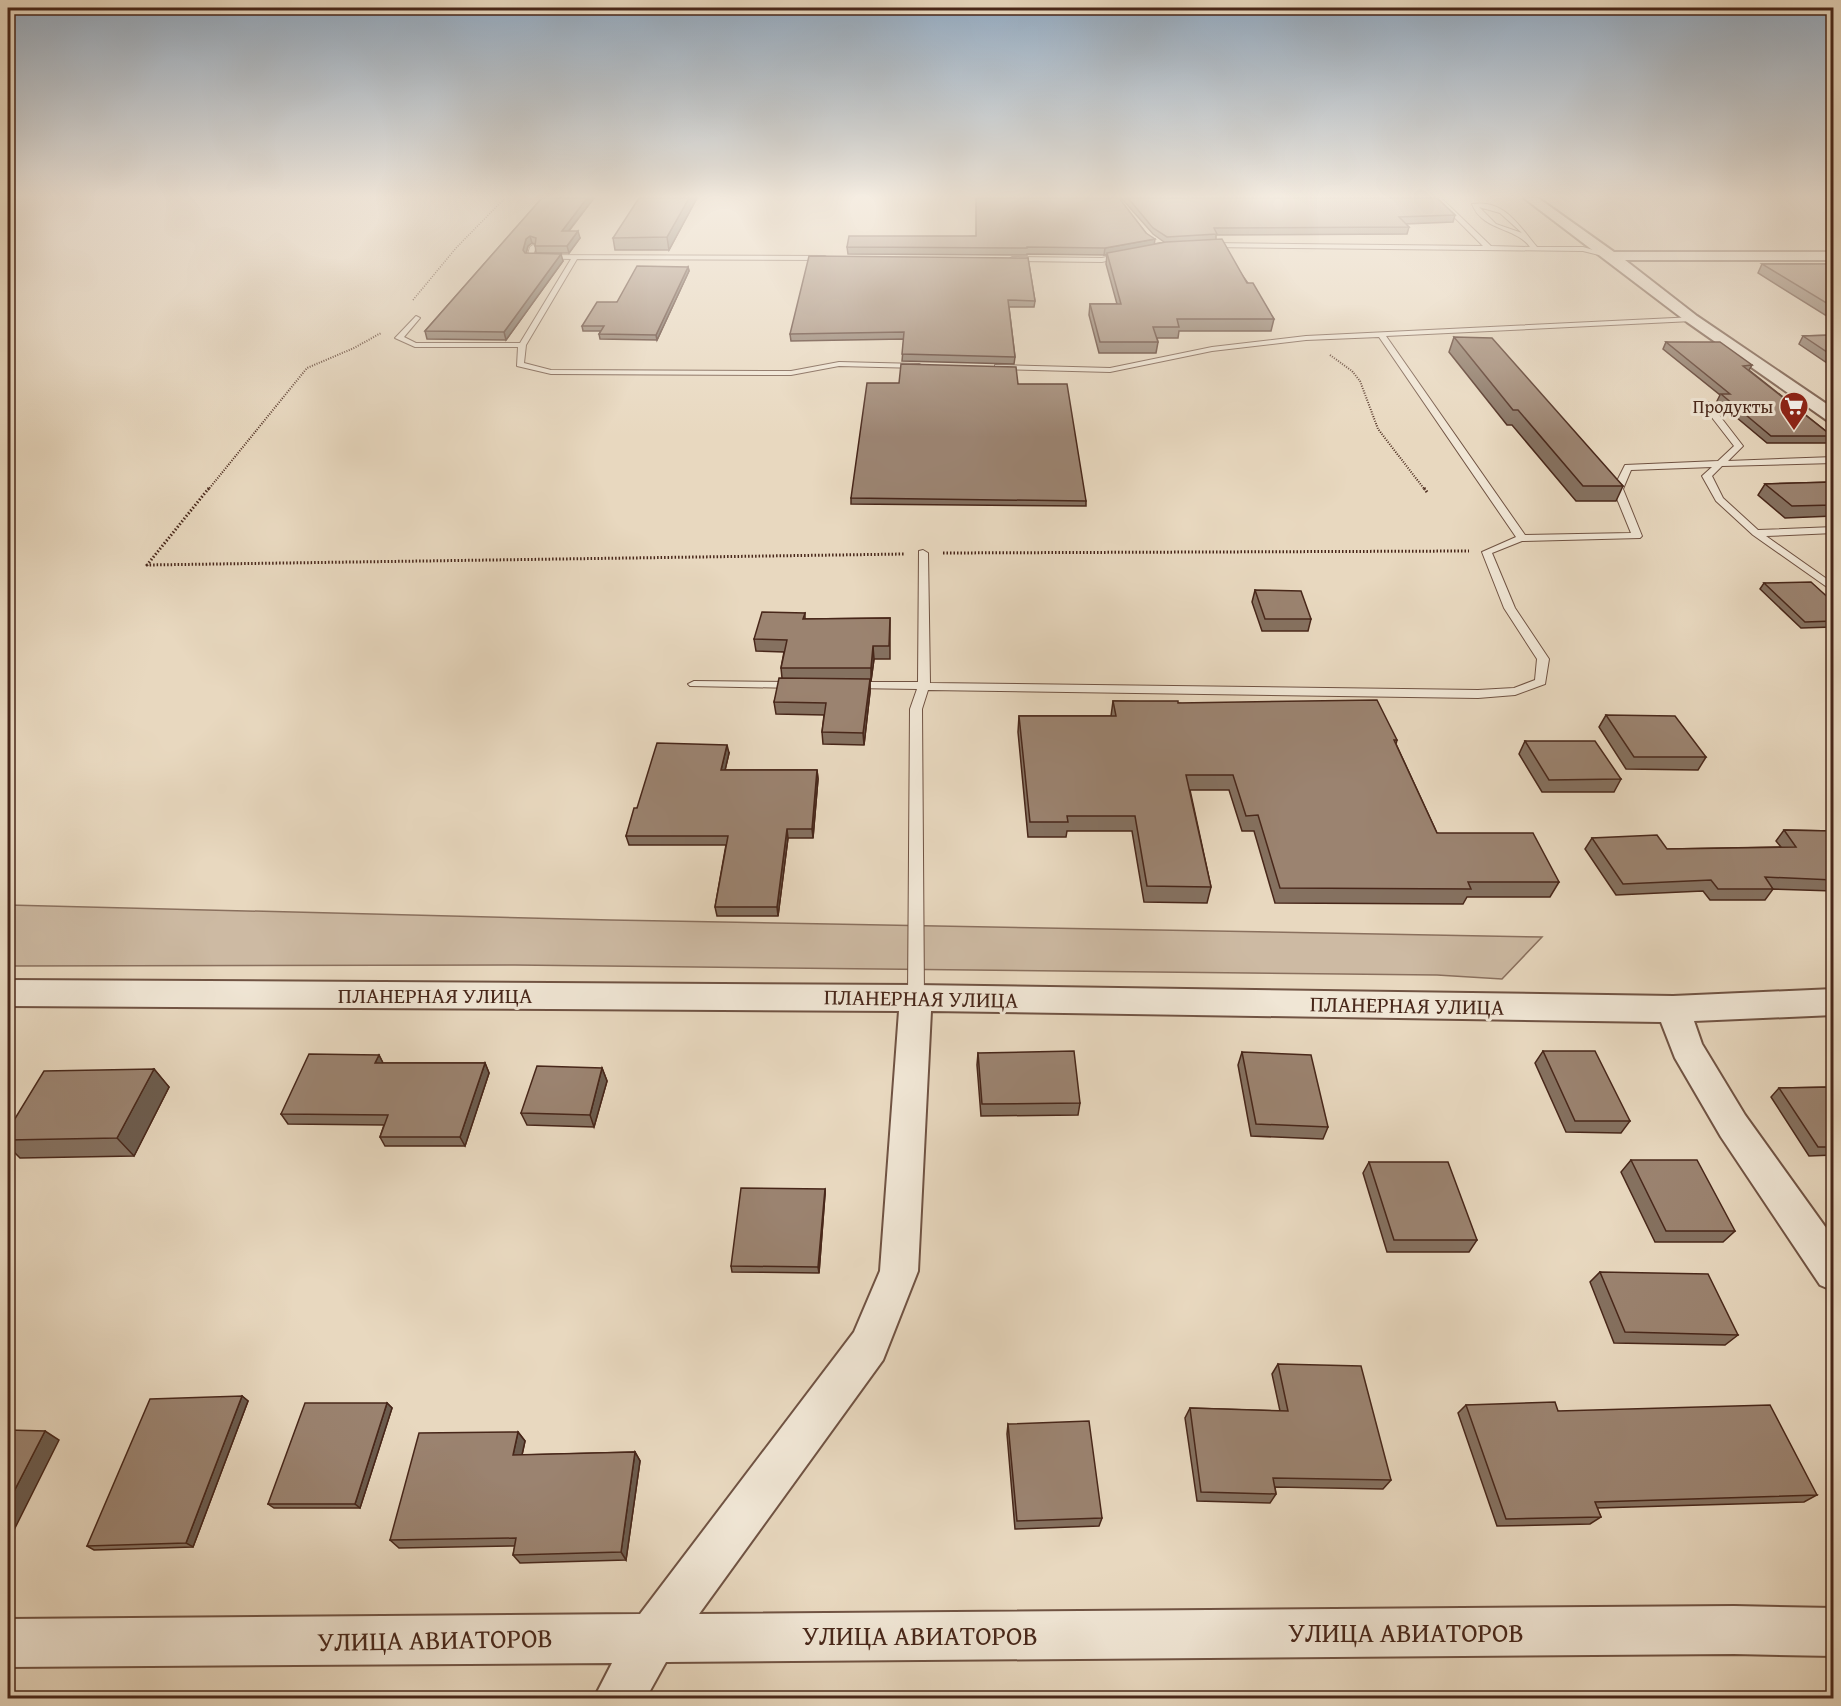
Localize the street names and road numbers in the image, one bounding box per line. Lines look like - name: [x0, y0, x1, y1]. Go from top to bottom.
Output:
- street label: ПЛАНЕРНАЯ УЛИЦА: [338, 979, 533, 1011]
- street label: ПЛАНЕРНАЯ УЛИЦА: [823, 980, 1019, 1016]
- street label: ПЛАНЕРНАЯ УЛИЦА: [1309, 987, 1505, 1023]
- street label: УЛИЦА АВИАТОРОВ: [1288, 1612, 1524, 1652]
- street label: УЛИЦА АВИАТОРОВ: [802, 1615, 1038, 1655]
- street label: УЛИЦА АВИАТОРОВ: [317, 1617, 553, 1661]

